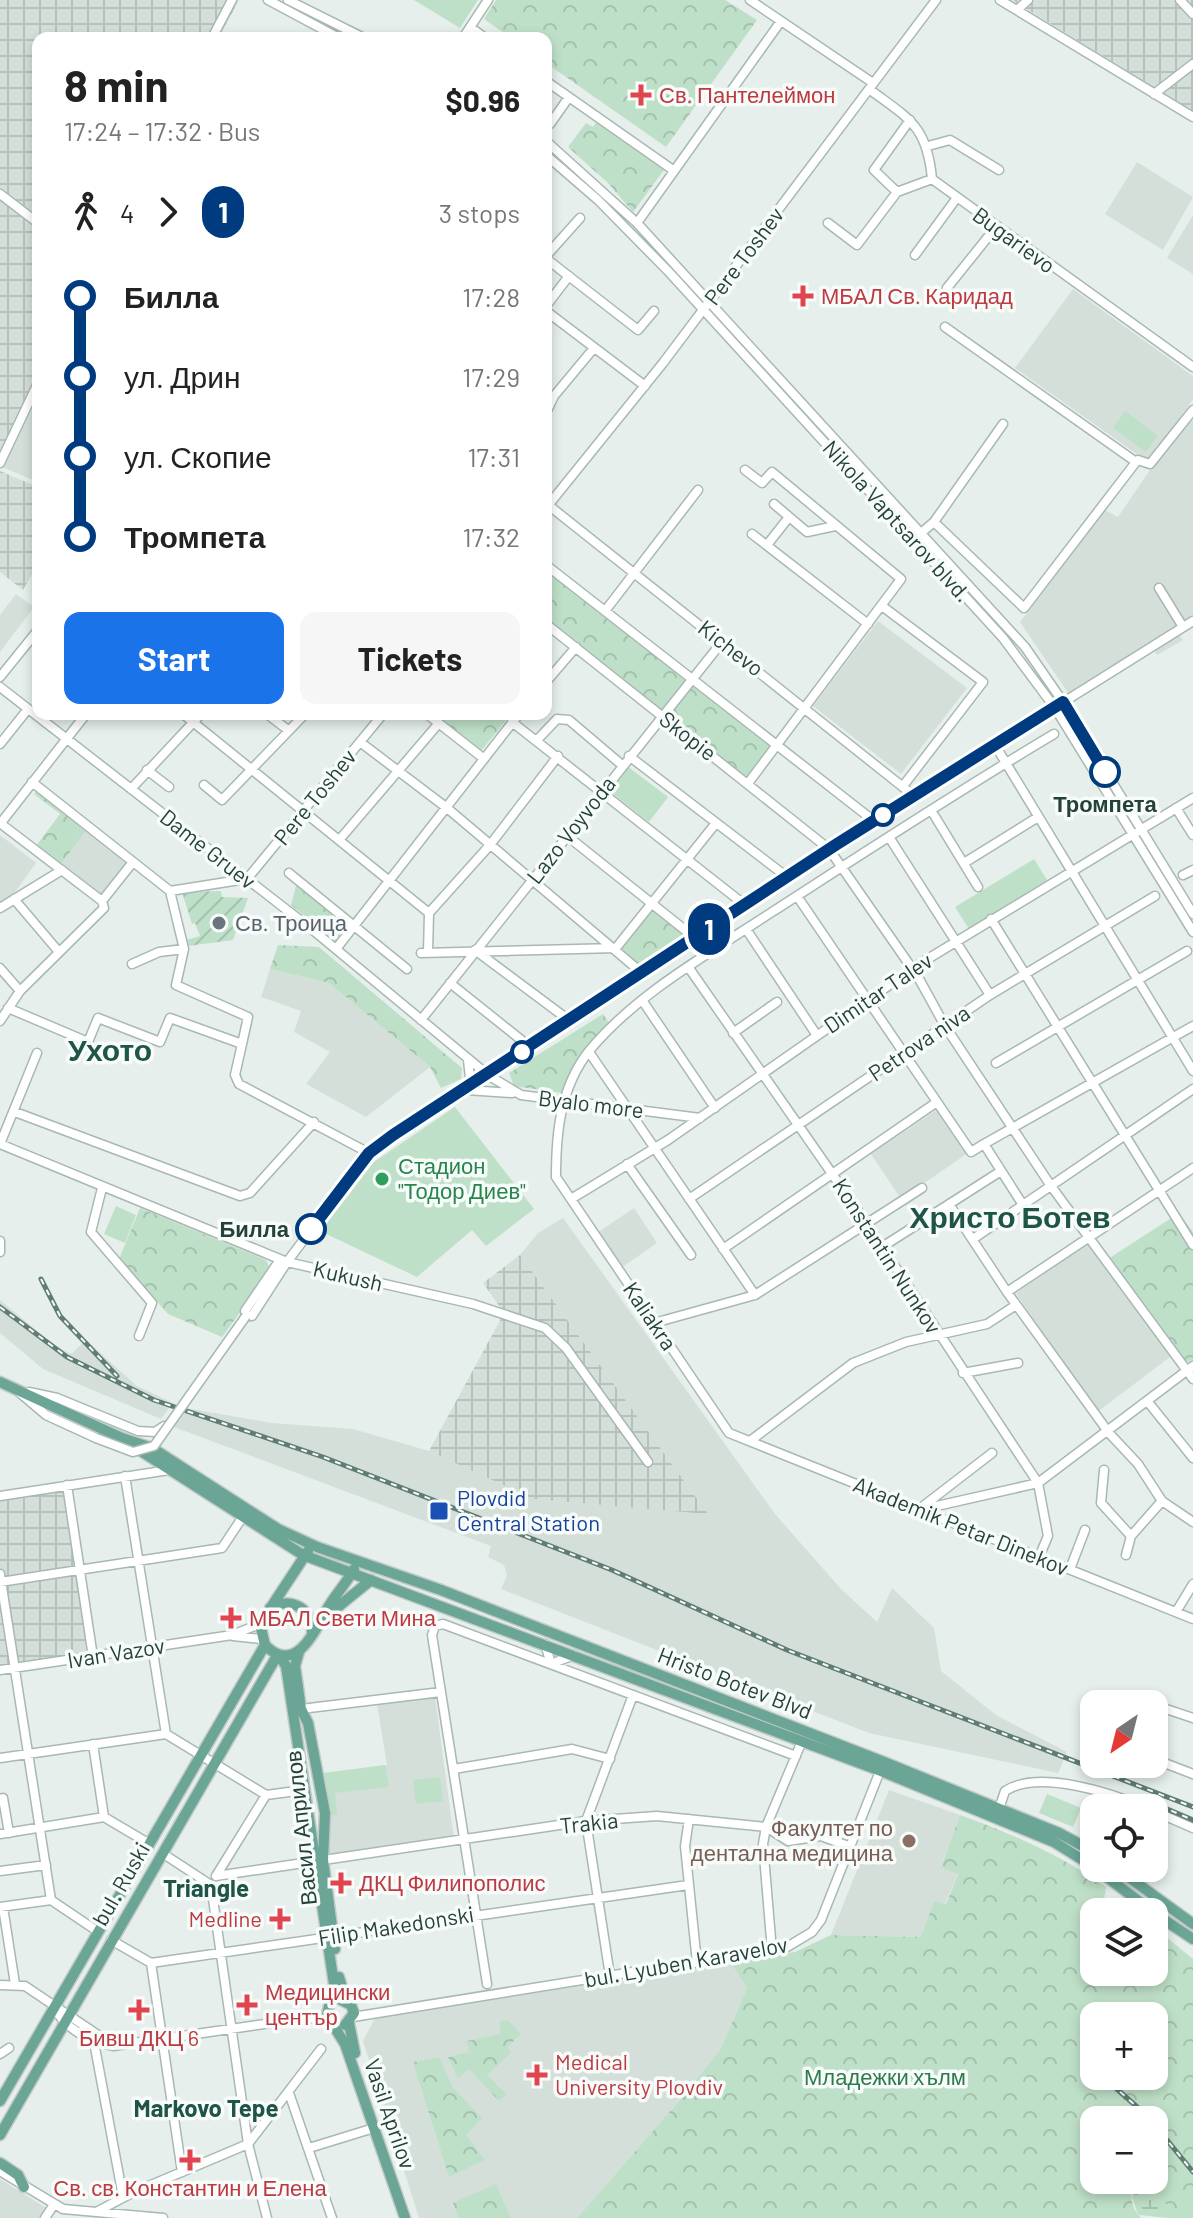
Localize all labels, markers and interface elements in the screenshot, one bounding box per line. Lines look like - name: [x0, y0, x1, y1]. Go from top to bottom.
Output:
- text: 8 min: [64, 58, 169, 111]
- place label: Св. Пантелеймон: [659, 81, 836, 107]
- text: $0.96: [446, 82, 520, 118]
- marker: Св. Пантелеймон: [630, 84, 652, 106]
- text: 17:24 – 17:32 · Bus: [64, 115, 260, 146]
- icon: walk: [64, 190, 108, 234]
- icon: forward: [146, 190, 190, 234]
- text: 1: [218, 195, 228, 229]
- text: 4: [120, 197, 134, 228]
- text: 3 stops: [439, 197, 520, 228]
- street label: Pere Toshev: [698, 201, 788, 309]
- street label: Bugarievo: [968, 201, 1061, 278]
- text: Билла: [124, 278, 219, 314]
- text: 17:28: [462, 281, 520, 312]
- place label: МБАЛ Св. Каридад: [821, 282, 1013, 309]
- marker: МБАЛ Св. Каридад: [792, 285, 814, 307]
- text: ул. Дрин: [124, 358, 241, 394]
- text: 17:29: [462, 361, 520, 392]
- street label: Nikola Vaptsarov blvd.: [818, 434, 977, 606]
- text: ул. Скопие: [124, 438, 272, 474]
- text: 17:31: [467, 441, 520, 472]
- text: Тромпета: [124, 518, 265, 554]
- text: 17:32: [462, 521, 520, 552]
- button: Start: [64, 612, 284, 704]
- button: Tickets: [300, 612, 520, 704]
- street label: Kichevo: [694, 614, 769, 681]
- street label: Skopie: [655, 705, 722, 765]
- street label: Pere Toshev: [268, 743, 361, 849]
- marker: Тромпета: [1090, 757, 1120, 787]
- street label: Lazo Voyvoda: [520, 771, 620, 888]
- place label: Тромпета: [1053, 790, 1158, 817]
- street label: Dame Gruev: [156, 803, 262, 894]
- unlabelled marker: [872, 804, 894, 826]
- line badge: 1: [683, 903, 735, 955]
- place label: Св. Троица: [235, 909, 348, 936]
- text: 1: [704, 912, 714, 946]
- marker: Св. Троица: [210, 914, 228, 932]
- street label: Dimitar Talev: [818, 946, 937, 1038]
- street label: Petrova niva: [863, 999, 974, 1086]
- district label: Ухото: [68, 1031, 152, 1067]
- unlabelled marker: [511, 1041, 533, 1063]
- street label: Byalo more: [537, 1084, 645, 1122]
- place label: Стадион "Тодор Диев": [398, 1152, 526, 1204]
- marker: Стадион "Тодор Диев": [373, 1170, 391, 1188]
- street label: Konstantin Nunkov: [828, 1173, 948, 1338]
- district label: Христо Ботев: [909, 1198, 1111, 1234]
- marker: Билла: [296, 1214, 326, 1244]
- place label: Билла: [219, 1215, 290, 1241]
- street label: Kukush: [311, 1254, 385, 1296]
- street label: Kaliakra: [619, 1276, 683, 1355]
- street label: Akademik Petar Dinekov: [850, 1470, 1073, 1580]
- place label: Plovdid Central Station: [457, 1484, 600, 1535]
- marker: Plovdid Central Station: [428, 1500, 450, 1522]
- place label: МБАЛ Свети Мина: [249, 1604, 437, 1630]
- marker: МБАЛ Свети Мина: [220, 1607, 242, 1629]
- street label: Ivan Vazov: [65, 1631, 166, 1673]
- street label: Hristo Botev Blvd: [655, 1641, 816, 1723]
- north arrow: [1080, 1690, 1168, 1778]
- map controls: [1080, 1690, 1168, 2194]
- street label: Васил Априлов: [279, 1749, 322, 1907]
- button: locate: [1080, 1794, 1168, 1882]
- street label: Trakia: [558, 1806, 619, 1838]
- place label: Факултет по дентална медицина: [691, 1814, 894, 1866]
- marker: Факултет по дентална медицина: [900, 1832, 918, 1850]
- street label: bul. Ruski: [86, 1837, 154, 1930]
- place label: ДКЦ Филипополис: [359, 1869, 545, 1896]
- marker: ДКЦ Филипополис: [330, 1872, 352, 1894]
- district label: Triangle: [163, 1873, 249, 1902]
- button: layers: [1080, 1898, 1168, 1986]
- street label: Filip Makedonski: [316, 1900, 476, 1950]
- place label: Medline: [188, 1905, 262, 1931]
- marker: Medline: [269, 1908, 291, 1930]
- street label: bul. Lyuben Karavelov: [582, 1930, 790, 1992]
- place label: Медицински център: [265, 1978, 390, 2030]
- marker: Медицински център: [236, 1994, 258, 2016]
- marker: Бивш ДКЦ 6: [128, 1999, 150, 2021]
- button: +: [1080, 2002, 1168, 2090]
- place label: Бивш ДКЦ 6: [79, 2024, 199, 2051]
- place label: Medical University Plovdiv: [555, 2048, 723, 2099]
- street label: Vasil Aprilov: [360, 2055, 422, 2172]
- park label: Младежки хълм: [804, 2063, 966, 2090]
- marker: Medical University Plovdiv: [526, 2064, 548, 2086]
- district label: Markovo Tepe: [133, 2093, 279, 2122]
- button: −: [1080, 2106, 1168, 2194]
- marker: Св. св. Константин и Елена: [179, 2149, 201, 2171]
- place label: Св. св. Константин и Елена: [53, 2174, 327, 2200]

